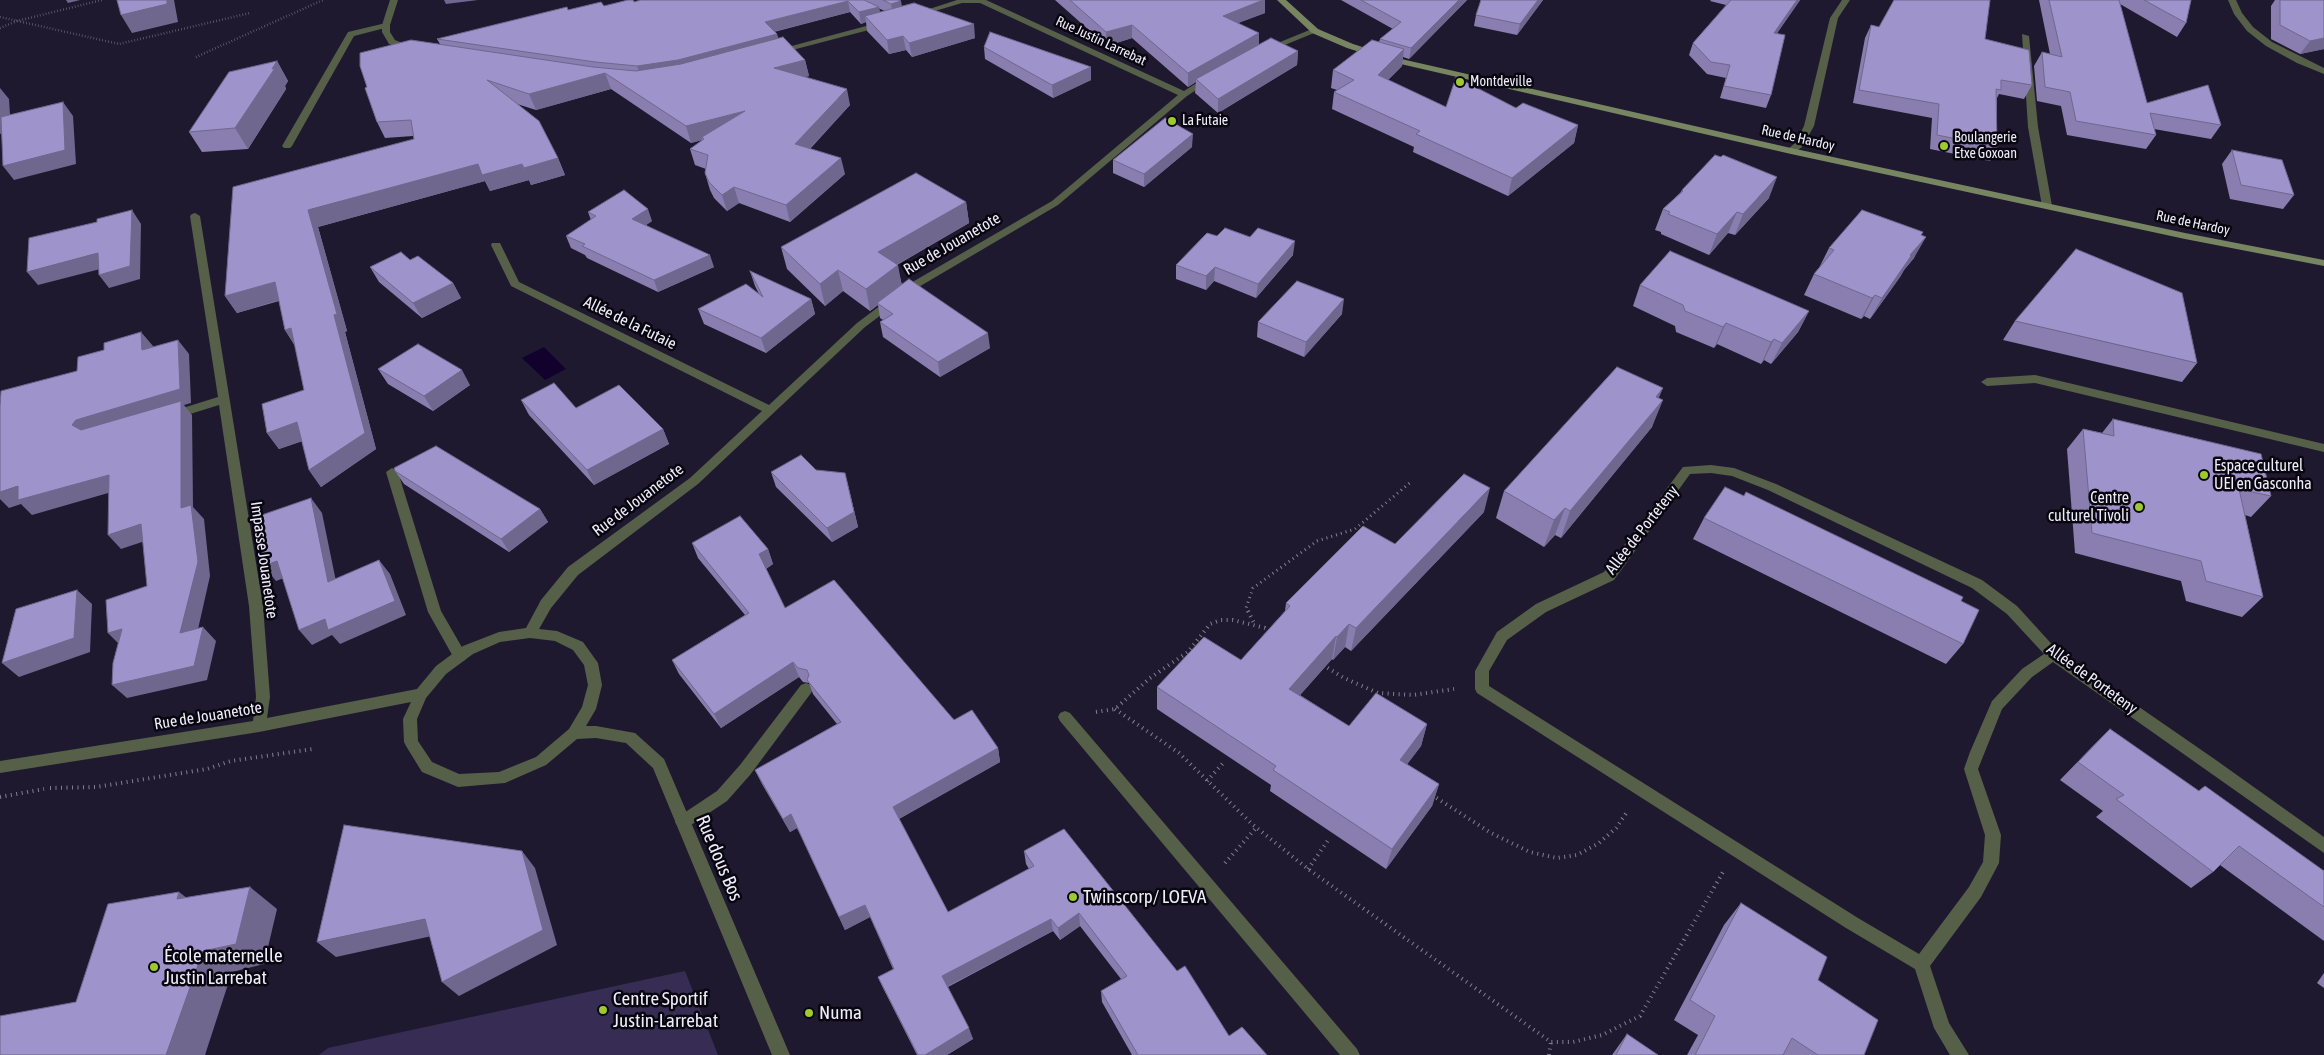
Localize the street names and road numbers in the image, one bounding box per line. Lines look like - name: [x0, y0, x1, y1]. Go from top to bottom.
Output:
- street label: Rue Justin Larrebat: [1053, 13, 1149, 69]
- street label: Rue de Hardoy: [1760, 121, 1836, 155]
- street label: Rue de Hardoy: [2155, 207, 2231, 239]
- street label: Rue de Jouanetote: [900, 209, 1004, 279]
- street label: Allée de la Futaie: [581, 292, 679, 354]
- street label: Rue de Jouanetote: [589, 460, 687, 540]
- street label: Allée de Porteteny: [1601, 482, 1683, 578]
- street label: Impasse Jouanetote: [246, 500, 282, 620]
- street label: Allée de Porteteny: [2043, 640, 2141, 718]
- street label: Rue de Jouanetote: [153, 698, 263, 734]
- street label: Rue dous Bos: [691, 812, 747, 904]

